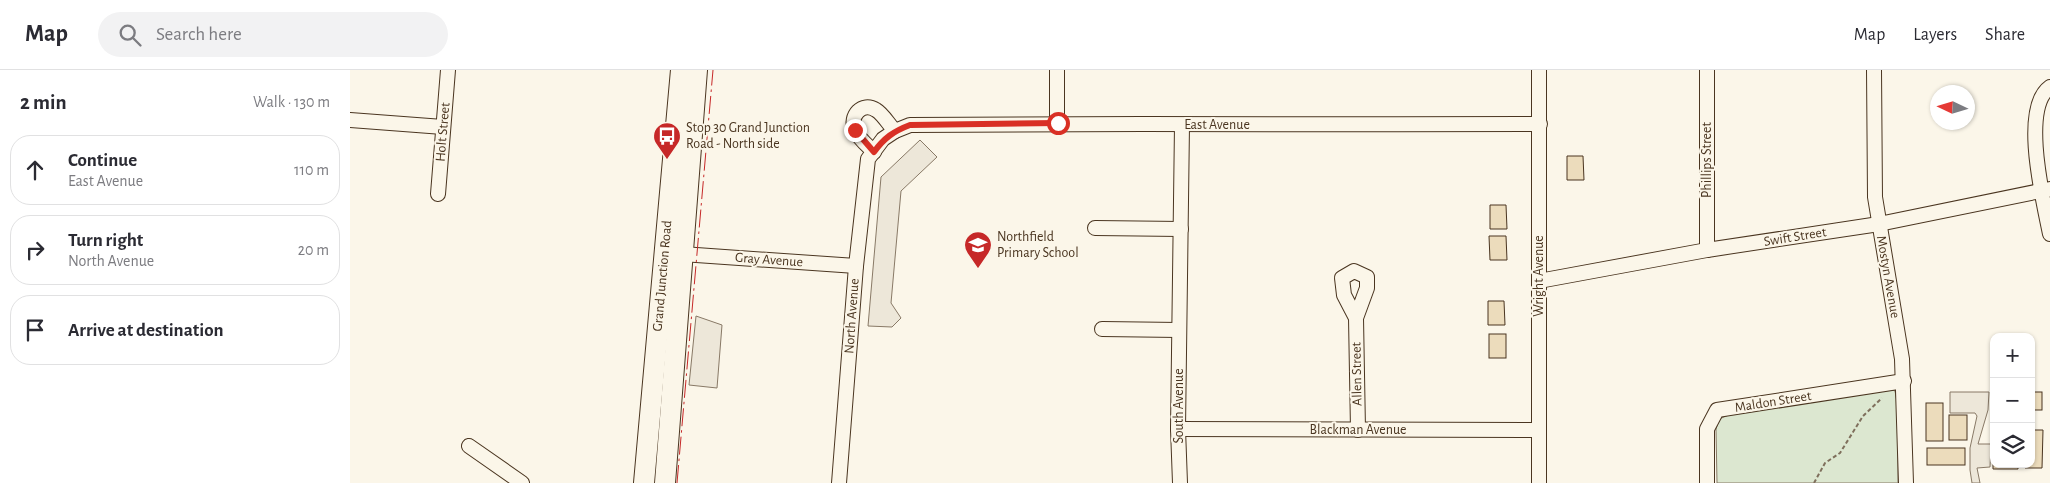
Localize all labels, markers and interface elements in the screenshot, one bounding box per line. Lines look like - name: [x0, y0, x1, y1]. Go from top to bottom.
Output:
- search box: [98, 12, 448, 57]
- icon: search: [116, 21, 144, 49]
- text: Map: [25, 22, 68, 46]
- text: Search here: [156, 25, 242, 44]
- text: Map: [1854, 26, 1885, 44]
- text: Layers: [1913, 26, 1957, 44]
- text: Share: [1985, 26, 2025, 44]
- north arrow: [1930, 85, 1975, 130]
- text: 2 min: [20, 92, 67, 113]
- text: Walk · 130 m: [253, 94, 330, 110]
- street label: Holt Street: [433, 101, 453, 162]
- route start: [1047, 112, 1070, 135]
- street label: East Avenue: [1184, 118, 1250, 132]
- route end: [844, 119, 867, 142]
- bus stop icon: Stop 30 Grand Junction Road - North side: [652, 121, 682, 160]
- place label: Stop 30 Grand Junction Road - North side: [686, 121, 810, 151]
- street label: Phillips Street: [1700, 122, 1714, 198]
- text: Continue: [68, 151, 137, 170]
- icon: ahead: [21, 156, 49, 184]
- text: 110 m: [294, 162, 329, 178]
- text: East Avenue: [68, 173, 143, 189]
- street label: Grand Junction Road: [651, 220, 675, 332]
- street label: Swift Street: [1763, 225, 1828, 249]
- school or university icon: Northfield Primary School: [963, 230, 993, 269]
- place label: Northfield Primary School: [997, 230, 1079, 260]
- text: Turn right: [68, 231, 143, 250]
- street label: Wright Avenue: [1532, 235, 1546, 317]
- street label: Mostyn Avenue: [1874, 235, 1902, 319]
- icon: right: [21, 236, 49, 264]
- text: 20 m: [298, 242, 329, 258]
- street label: Gray Avenue: [735, 251, 803, 269]
- text: North Avenue: [68, 253, 154, 269]
- street label: North Avenue: [842, 278, 862, 354]
- icon: arrive: [21, 316, 49, 344]
- text: Arrive at destination: [68, 321, 224, 340]
- map controls: [1990, 333, 2035, 468]
- button: +: [1990, 333, 2035, 378]
- street label: Allen Street: [1349, 341, 1365, 406]
- street label: South Avenue: [1172, 368, 1186, 444]
- button: −: [1990, 378, 2035, 423]
- street label: Maldon Street: [1734, 389, 1813, 415]
- street label: Blackman Avenue: [1309, 423, 1407, 437]
- button: layers: [1990, 423, 2035, 468]

